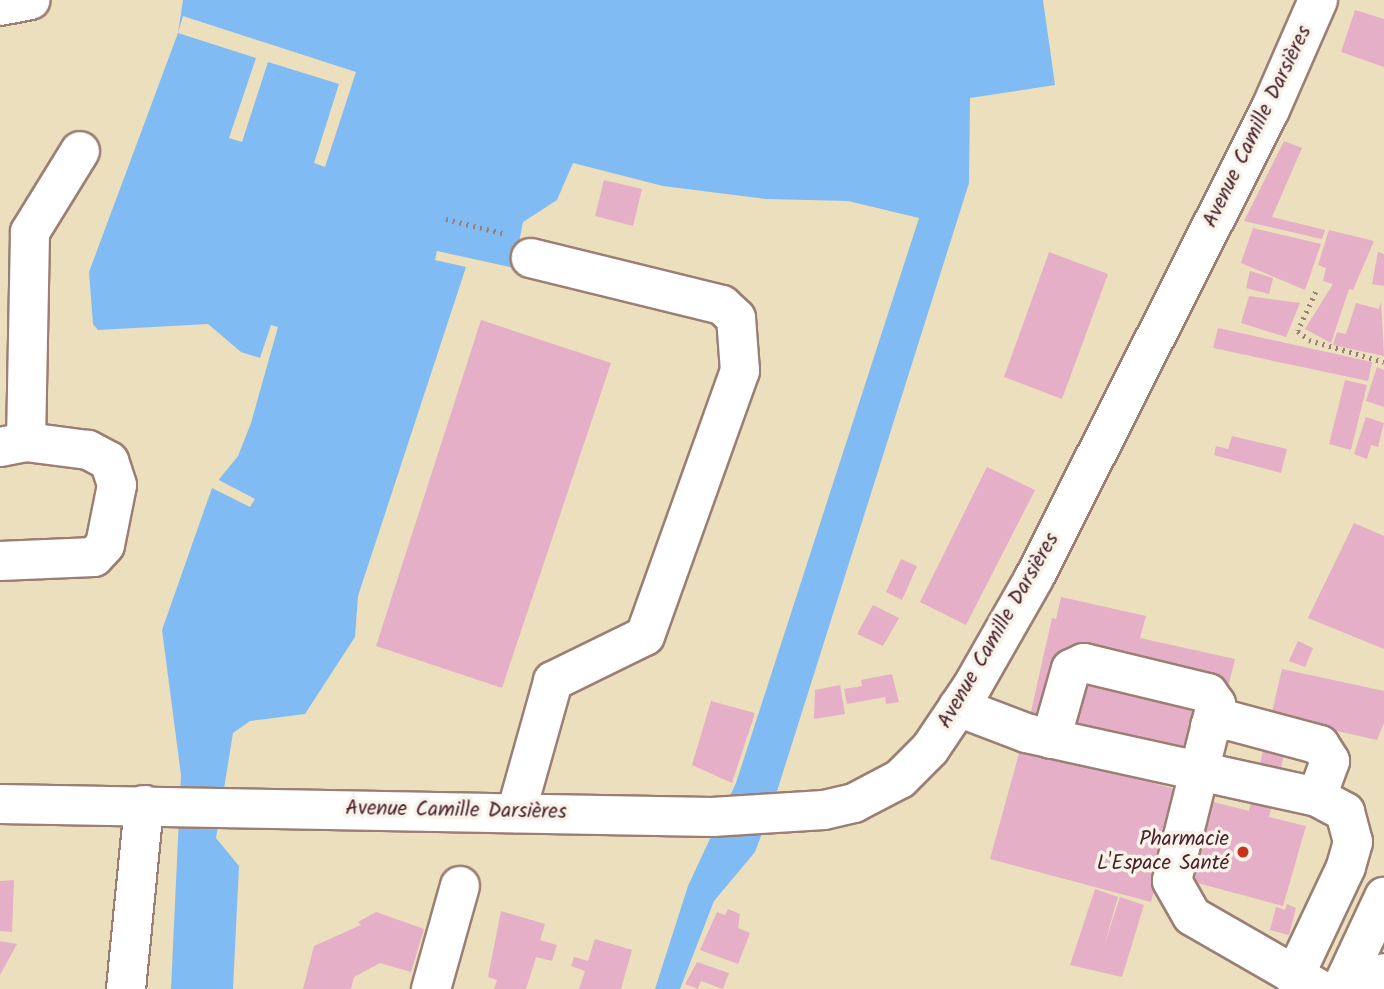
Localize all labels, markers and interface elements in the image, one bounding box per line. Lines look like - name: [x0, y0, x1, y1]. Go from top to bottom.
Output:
- street label: Avenue Camille Darsières: [1198, 22, 1318, 232]
- street label: Avenue Camille Darsières: [933, 529, 1065, 733]
- street label: Avenue Camille Darsières: [345, 796, 567, 826]
- place label: Pharmacie L'Espace Santé: [1097, 827, 1229, 877]
- marker: Pharmacie L'Espace Santé: [1235, 844, 1251, 860]

